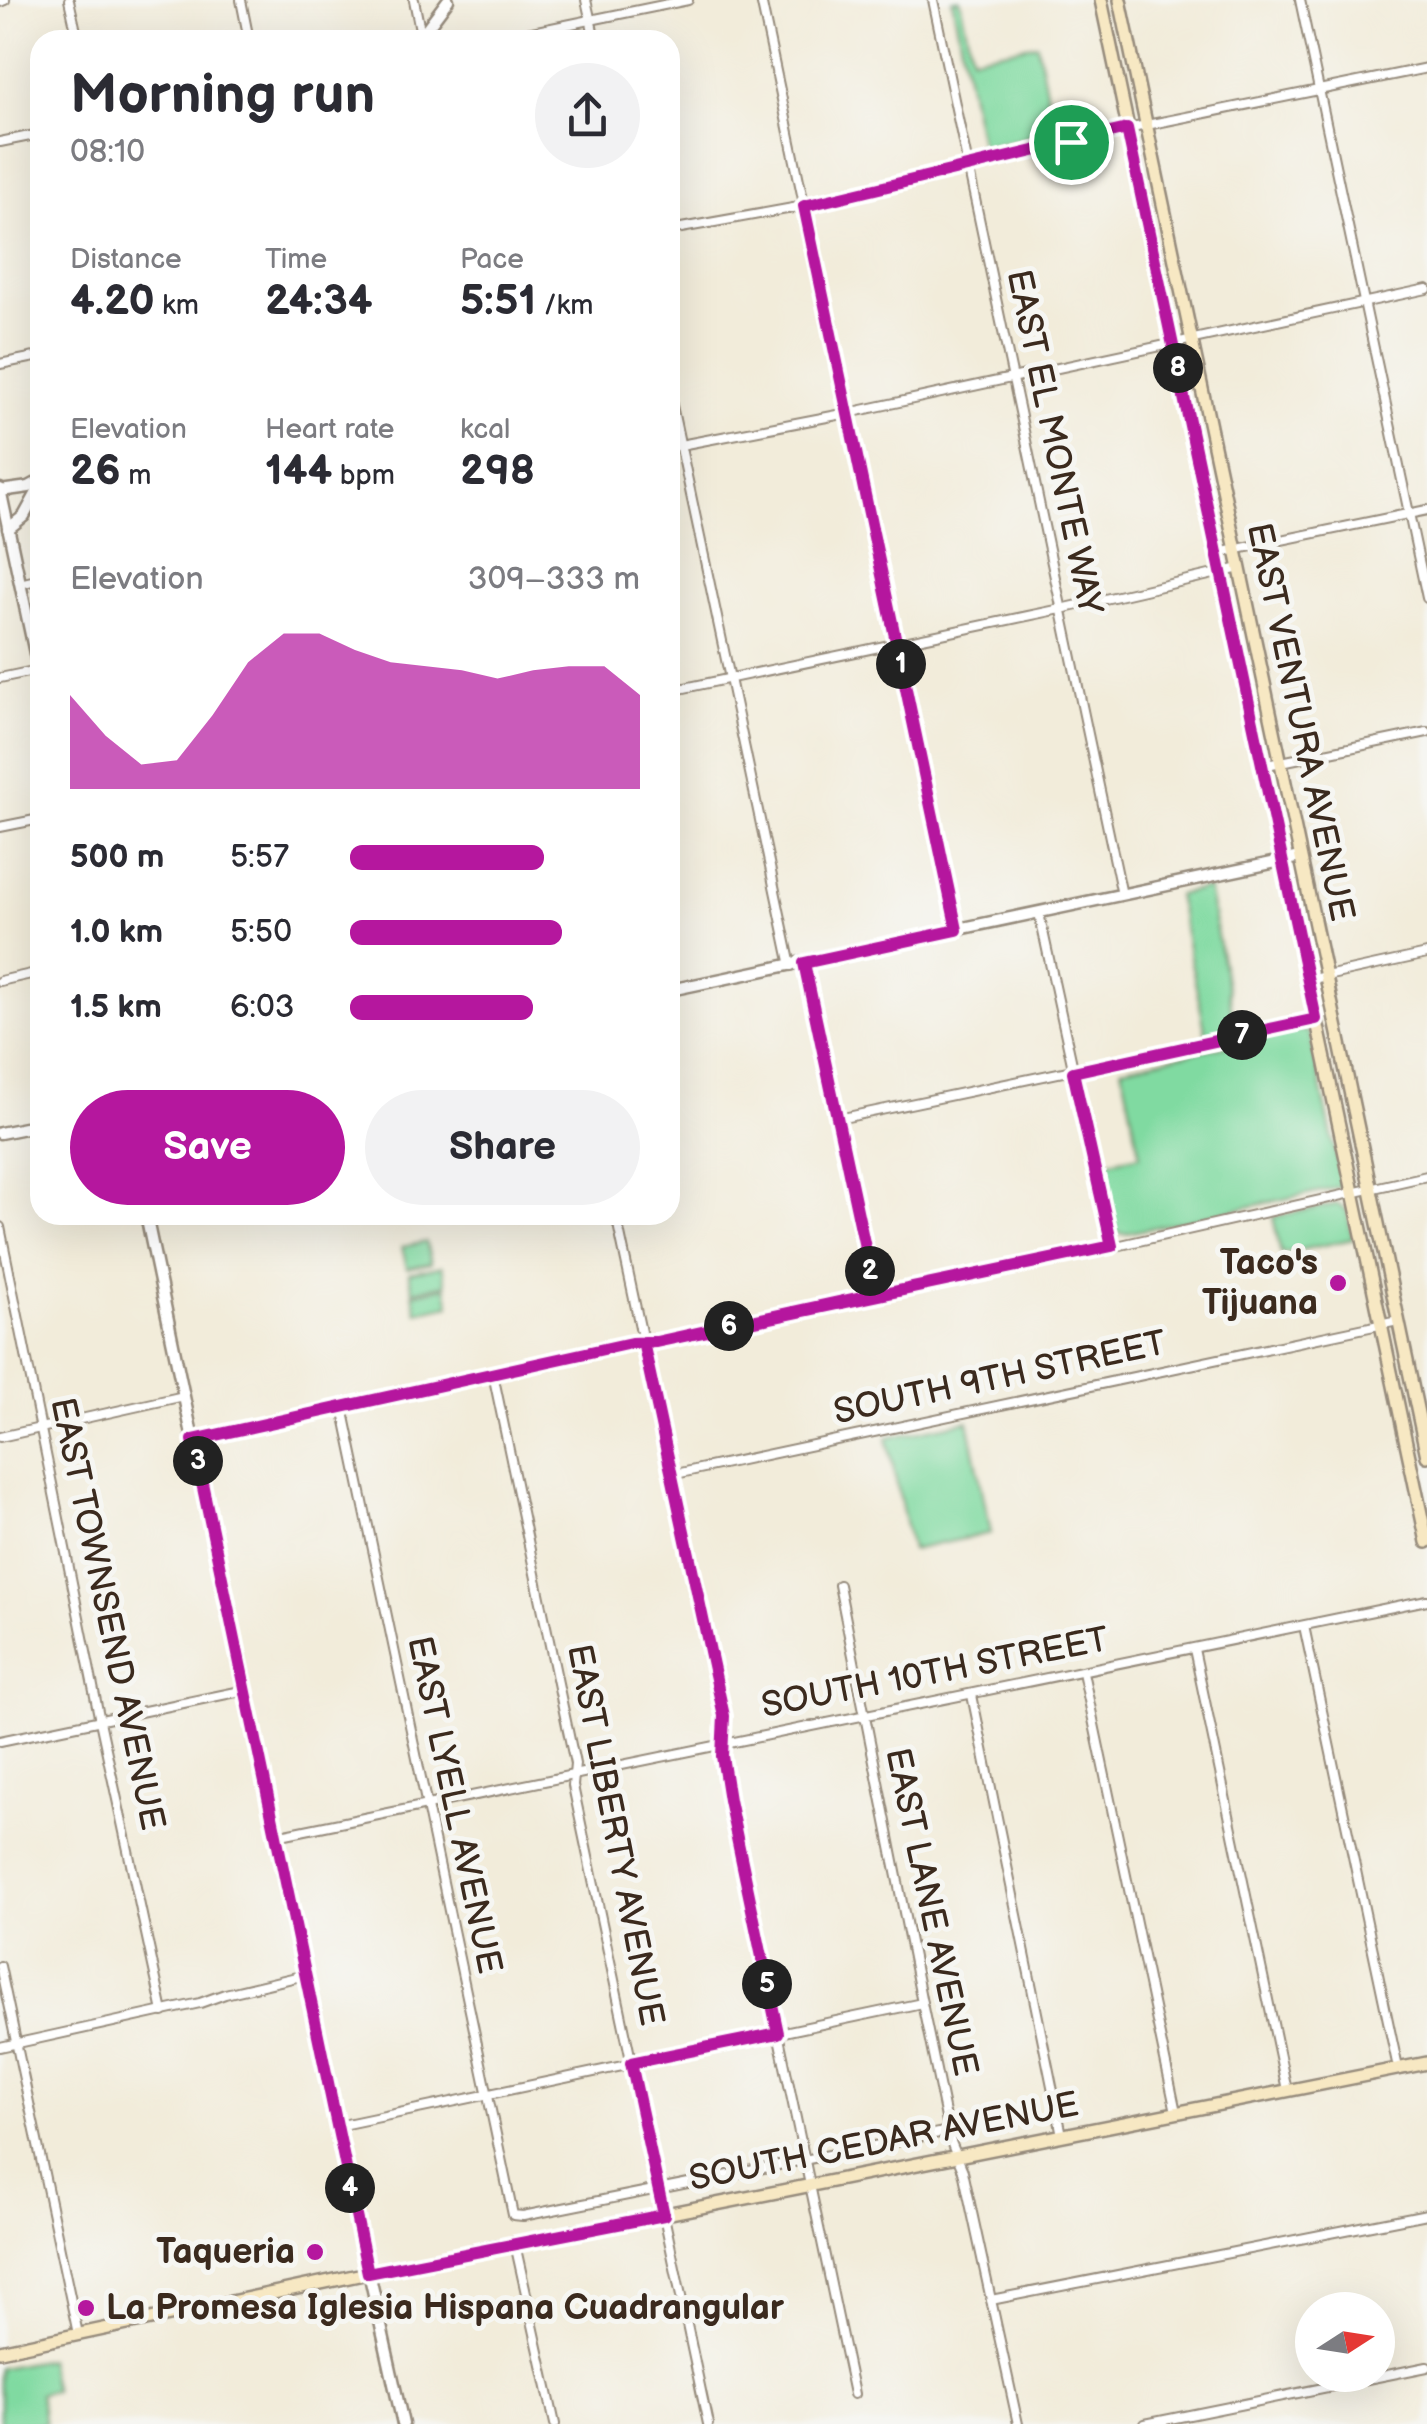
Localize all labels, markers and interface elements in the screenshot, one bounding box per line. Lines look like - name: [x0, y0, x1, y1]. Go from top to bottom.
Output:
- text: Morning run: [70, 62, 375, 129]
- button: share: [535, 63, 640, 168]
- pin: [1029, 100, 1114, 185]
- icon: arrive: [1044, 115, 1099, 170]
- text: 08:10: [70, 133, 145, 172]
- text: Distance: [70, 243, 182, 276]
- text: Time: [265, 243, 327, 276]
- text: Pace: [460, 243, 524, 276]
- street label: EAST EL MONTE WAY: [996, 266, 1112, 619]
- text: 4.20: [70, 276, 155, 327]
- text: 24:34: [265, 276, 373, 327]
- text: 5:51: [460, 276, 536, 327]
- text: km: [155, 289, 199, 322]
- text: /km: [536, 289, 593, 322]
- pin: 8: [1153, 343, 1203, 393]
- text: 8: [1170, 351, 1186, 384]
- text: Elevation: [70, 413, 187, 446]
- text: Heart rate: [265, 413, 394, 446]
- text: kcal: [460, 413, 510, 446]
- text: 26: [70, 446, 121, 497]
- text: 144: [265, 446, 332, 497]
- text: 298: [460, 446, 535, 497]
- text: m: [121, 459, 151, 492]
- text: bpm: [332, 459, 395, 492]
- street label: EAST VENTURA AVENUE: [1237, 519, 1363, 925]
- text: Elevation: [70, 560, 203, 599]
- text: 309–333 m: [468, 560, 640, 599]
- pin: 1: [876, 639, 926, 689]
- text: 1: [895, 647, 907, 680]
- text: 500 m: [70, 838, 164, 877]
- text: 5:57: [230, 838, 289, 877]
- text: 1.0 km: [70, 913, 163, 952]
- text: 5:50: [230, 913, 292, 952]
- text: 1.5 km: [70, 988, 162, 1027]
- text: 6:03: [230, 988, 295, 1027]
- pin: 7: [1217, 1010, 1267, 1060]
- text: 7: [1234, 1018, 1250, 1051]
- button: Save: [70, 1090, 345, 1205]
- button: Share: [365, 1090, 640, 1205]
- place label: Taco's Tijuana: [1202, 1242, 1318, 1325]
- pin: 2: [845, 1246, 895, 1296]
- text: 2: [862, 1254, 878, 1287]
- marker: Taco's Tijuana: [1327, 1272, 1349, 1294]
- pin: 6: [704, 1301, 754, 1351]
- text: 6: [721, 1309, 737, 1342]
- street label: SOUTH 9TH STREET: [830, 1322, 1170, 1434]
- street label: EAST TOWNSEND AVENUE: [40, 1394, 174, 1834]
- pin: 3: [173, 1436, 223, 1486]
- text: 3: [190, 1444, 206, 1477]
- street label: SOUTH 10TH STREET: [758, 1618, 1112, 1728]
- street label: EAST LYELL AVENUE: [397, 1632, 511, 1978]
- street label: EAST LIBERTY AVENUE: [557, 1641, 673, 2029]
- street label: EAST LANE AVENUE: [875, 1744, 987, 2080]
- pin: 5: [742, 1959, 792, 2009]
- text: 5: [759, 1967, 775, 2000]
- street label: SOUTH CEDAR AVENUE: [686, 2083, 1082, 2201]
- pin: 4: [325, 2163, 375, 2213]
- text: 4: [342, 2171, 358, 2204]
- place label: Taqueria: [156, 2231, 295, 2274]
- marker: Taqueria: [304, 2241, 326, 2263]
- place label: La Promesa Iglesia Hispana Cuadrangular: [106, 2287, 785, 2330]
- north arrow: [1295, 2292, 1395, 2392]
- map controls: [1295, 2292, 1395, 2392]
- marker: La Promesa Iglesia Hispana Cuadrangular: [75, 2297, 97, 2319]

